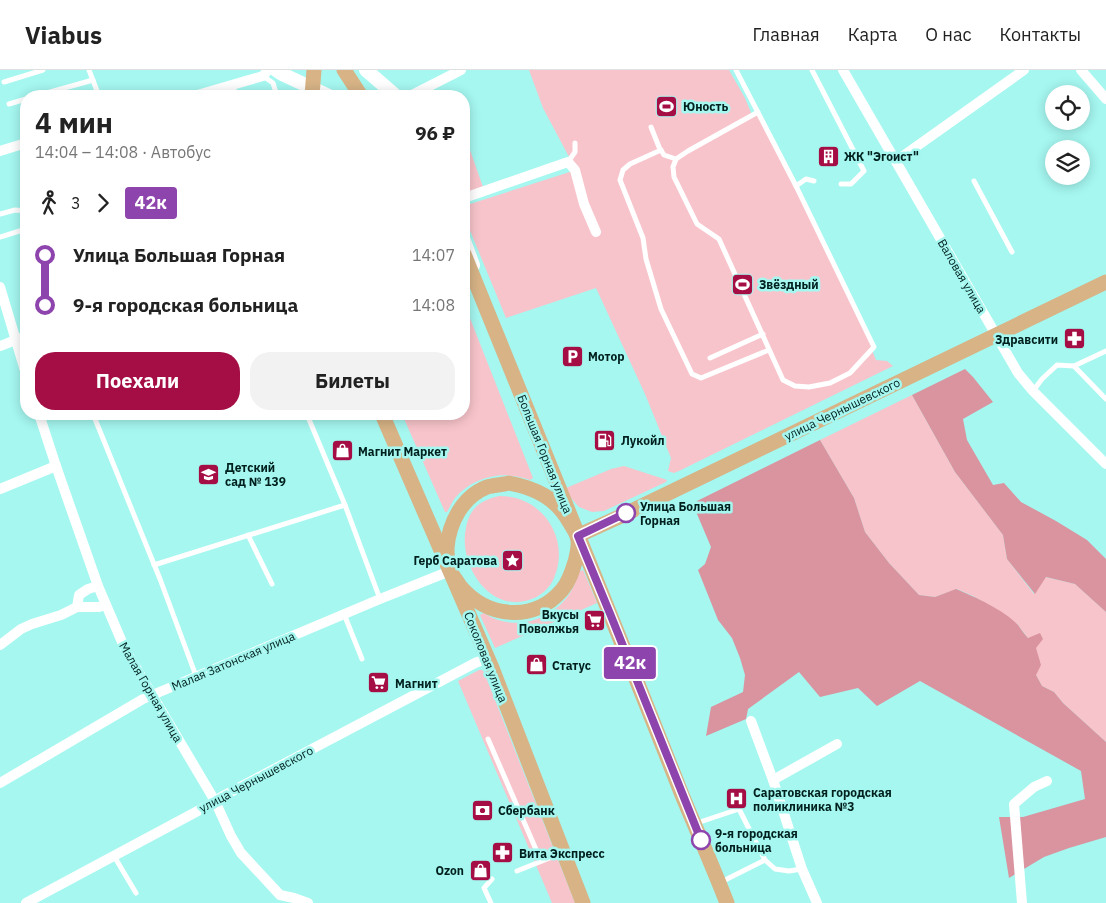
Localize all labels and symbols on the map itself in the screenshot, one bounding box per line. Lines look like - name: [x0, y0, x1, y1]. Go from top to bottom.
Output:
- sports icon: Юность: [655, 94, 679, 118]
- place label: Юность: [683, 99, 729, 114]
- building icon: ЖК "Эгоист": [816, 144, 840, 168]
- place label: ЖК "Эгоист": [844, 149, 919, 164]
- street label: Валовая улица: [935, 236, 990, 316]
- sports icon: Звёздный: [731, 272, 755, 296]
- place label: Звёздный: [759, 277, 819, 292]
- pharmacy icon: Здравсити: [1062, 327, 1086, 351]
- place label: Здравсити: [995, 332, 1058, 347]
- parking icon: Мотор: [560, 344, 584, 368]
- place label: Мотор: [588, 349, 624, 364]
- street label: улица Чернышевского: [782, 374, 903, 444]
- street label: Большая Горная улица: [514, 392, 576, 516]
- fuel station icon: Лукойл: [593, 428, 617, 452]
- place label: Лукойл: [621, 433, 665, 448]
- shop icon: Магнит Маркет: [330, 439, 354, 463]
- place label: Магнит Маркет: [358, 444, 447, 459]
- place label: Детский сад № 139: [225, 460, 286, 489]
- school or university icon: Детский сад № 139: [197, 462, 221, 486]
- place label: Улица Большая Горная: [640, 499, 731, 528]
- marker: Улица Большая Горная: [616, 503, 636, 523]
- place icon: Герб Саратова: [501, 548, 525, 572]
- place label: Герб Саратова: [414, 553, 497, 568]
- place label: Вкусы Поволжья: [519, 607, 579, 636]
- supermarket icon: Вкусы Поволжья: [583, 609, 607, 633]
- street label: Соколовая улица: [461, 610, 511, 705]
- street label: Малая Затонская улица: [169, 628, 298, 694]
- street label: Малая Горная улица: [116, 639, 186, 745]
- line badge: 42к: [601, 647, 659, 679]
- shop icon: Статус: [524, 653, 548, 677]
- place label: Статус: [552, 658, 591, 673]
- supermarket icon: Магнит: [367, 671, 391, 695]
- place label: Магнит: [395, 676, 438, 691]
- street label: улица Чернышевского: [196, 742, 316, 815]
- place label: Саратовская городская поликлиника №3: [753, 785, 892, 814]
- hospital icon: Саратовская городская поликлиника №3: [725, 787, 749, 811]
- bank icon: Сбербанк: [470, 798, 494, 822]
- place label: Сбербанк: [498, 803, 555, 818]
- place label: 9-я городская больница: [715, 826, 798, 855]
- marker: 9-я городская больница: [691, 830, 711, 850]
- pharmacy icon: Вита Экспресс: [491, 841, 515, 865]
- place label: Вита Экспресс: [519, 846, 605, 861]
- shop icon: Ozon: [468, 858, 492, 882]
- place label: Ozon: [435, 863, 464, 878]

